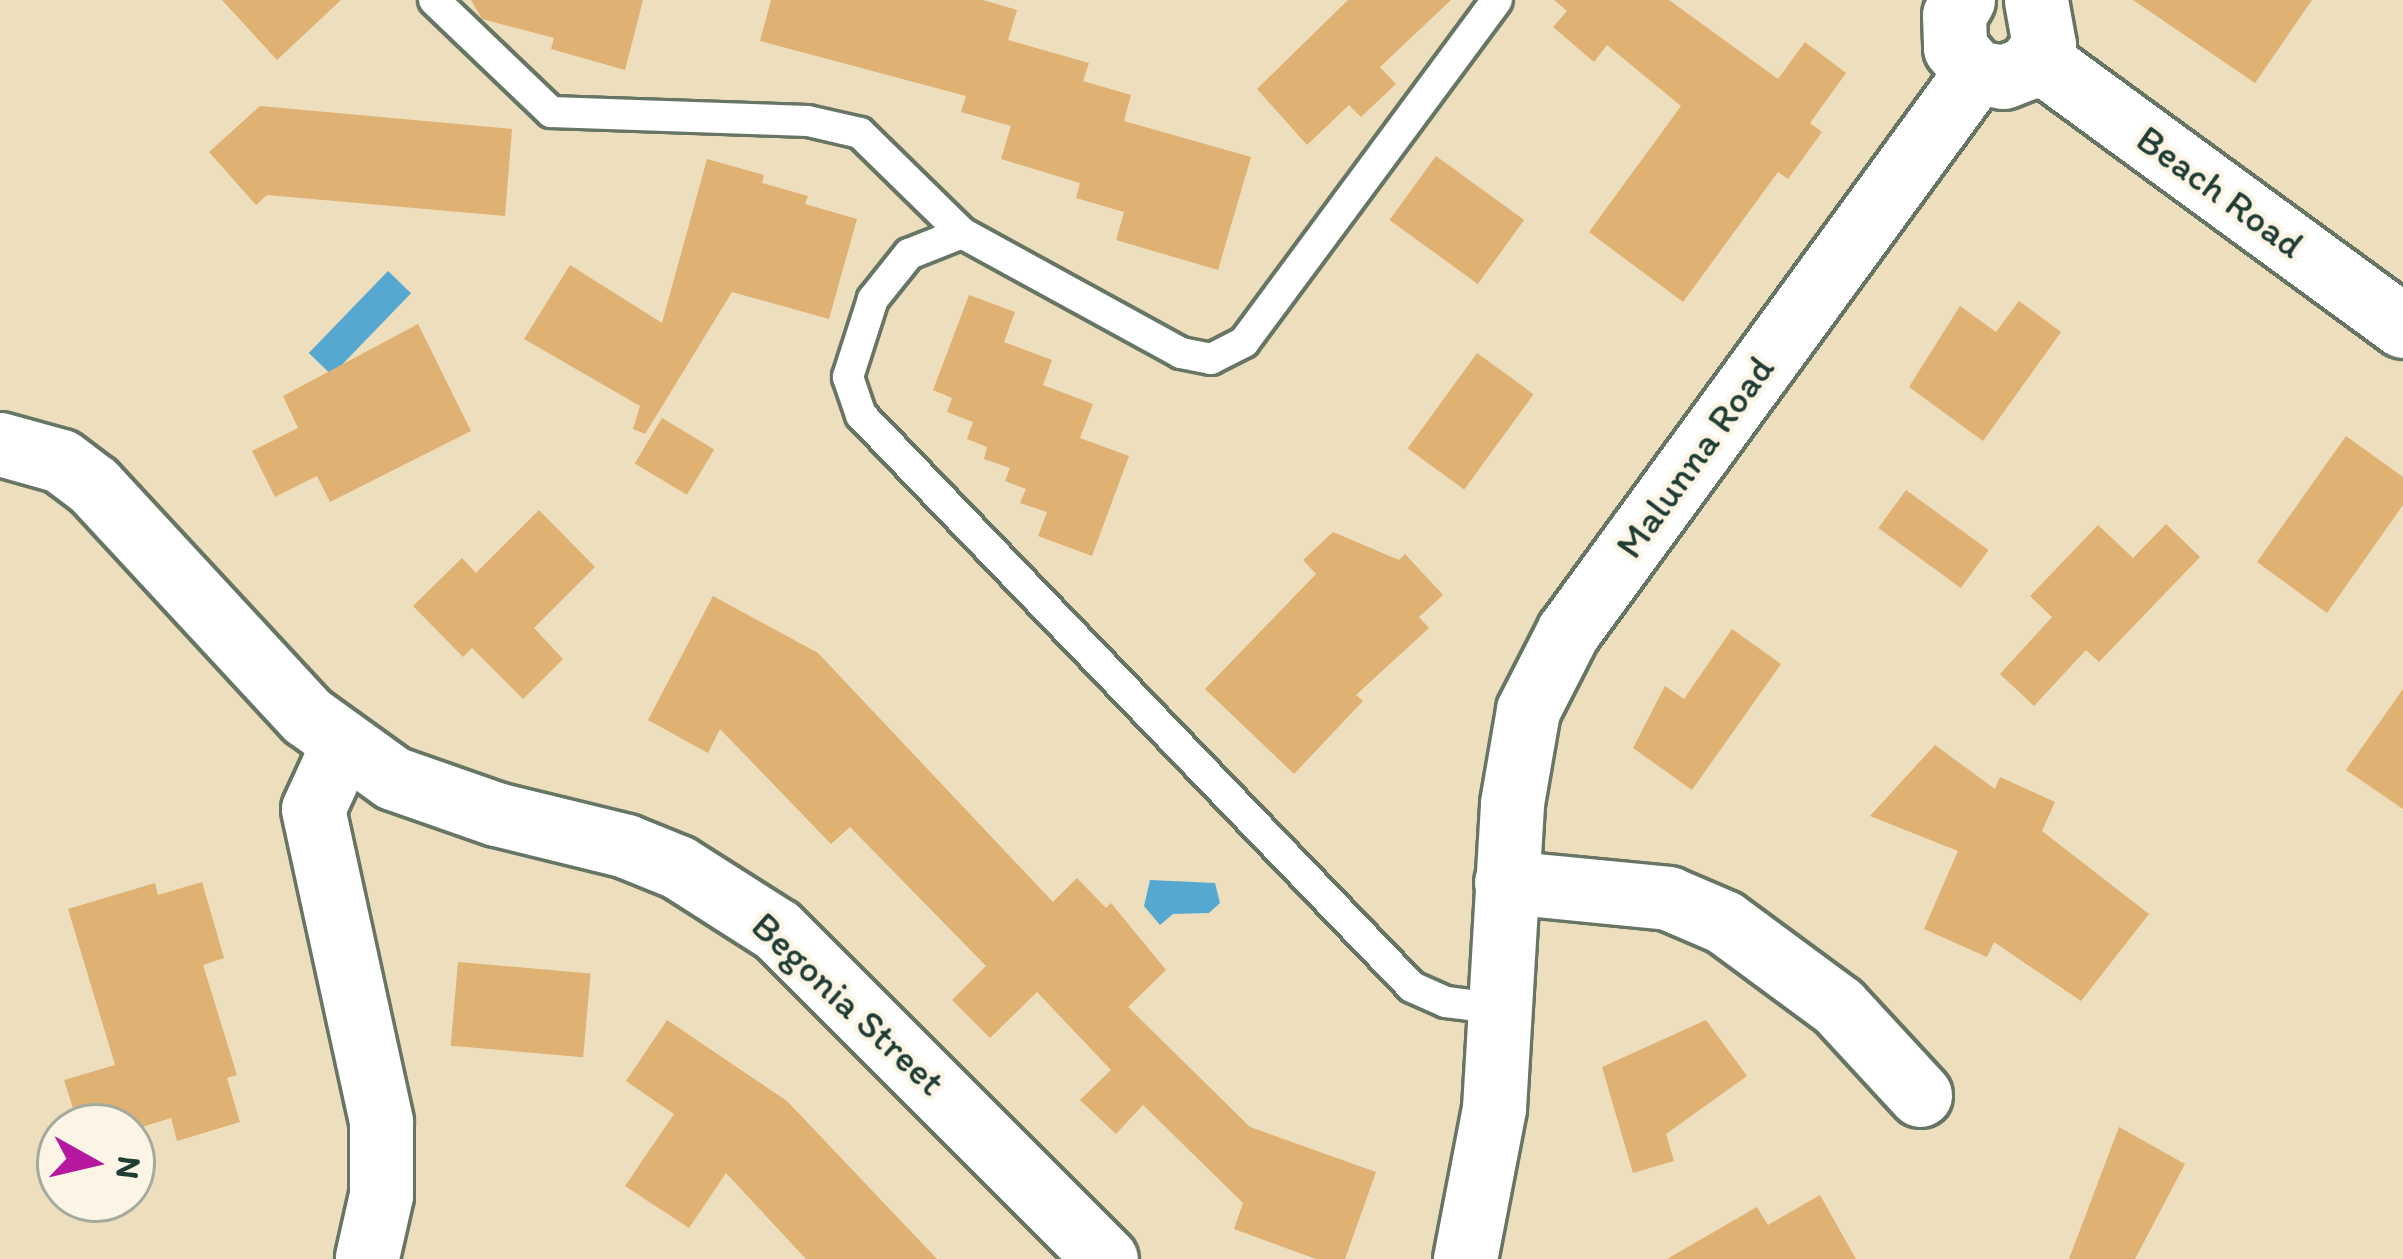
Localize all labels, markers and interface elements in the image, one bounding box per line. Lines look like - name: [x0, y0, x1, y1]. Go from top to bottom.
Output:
- street label: Beach Road: [2128, 116, 2312, 268]
- street label: Malunna Road: [1606, 346, 1784, 568]
- street label: Begonia Street: [742, 903, 954, 1105]
- north arrow: [36, 1103, 156, 1223]
- text: N: [108, 1154, 150, 1181]

